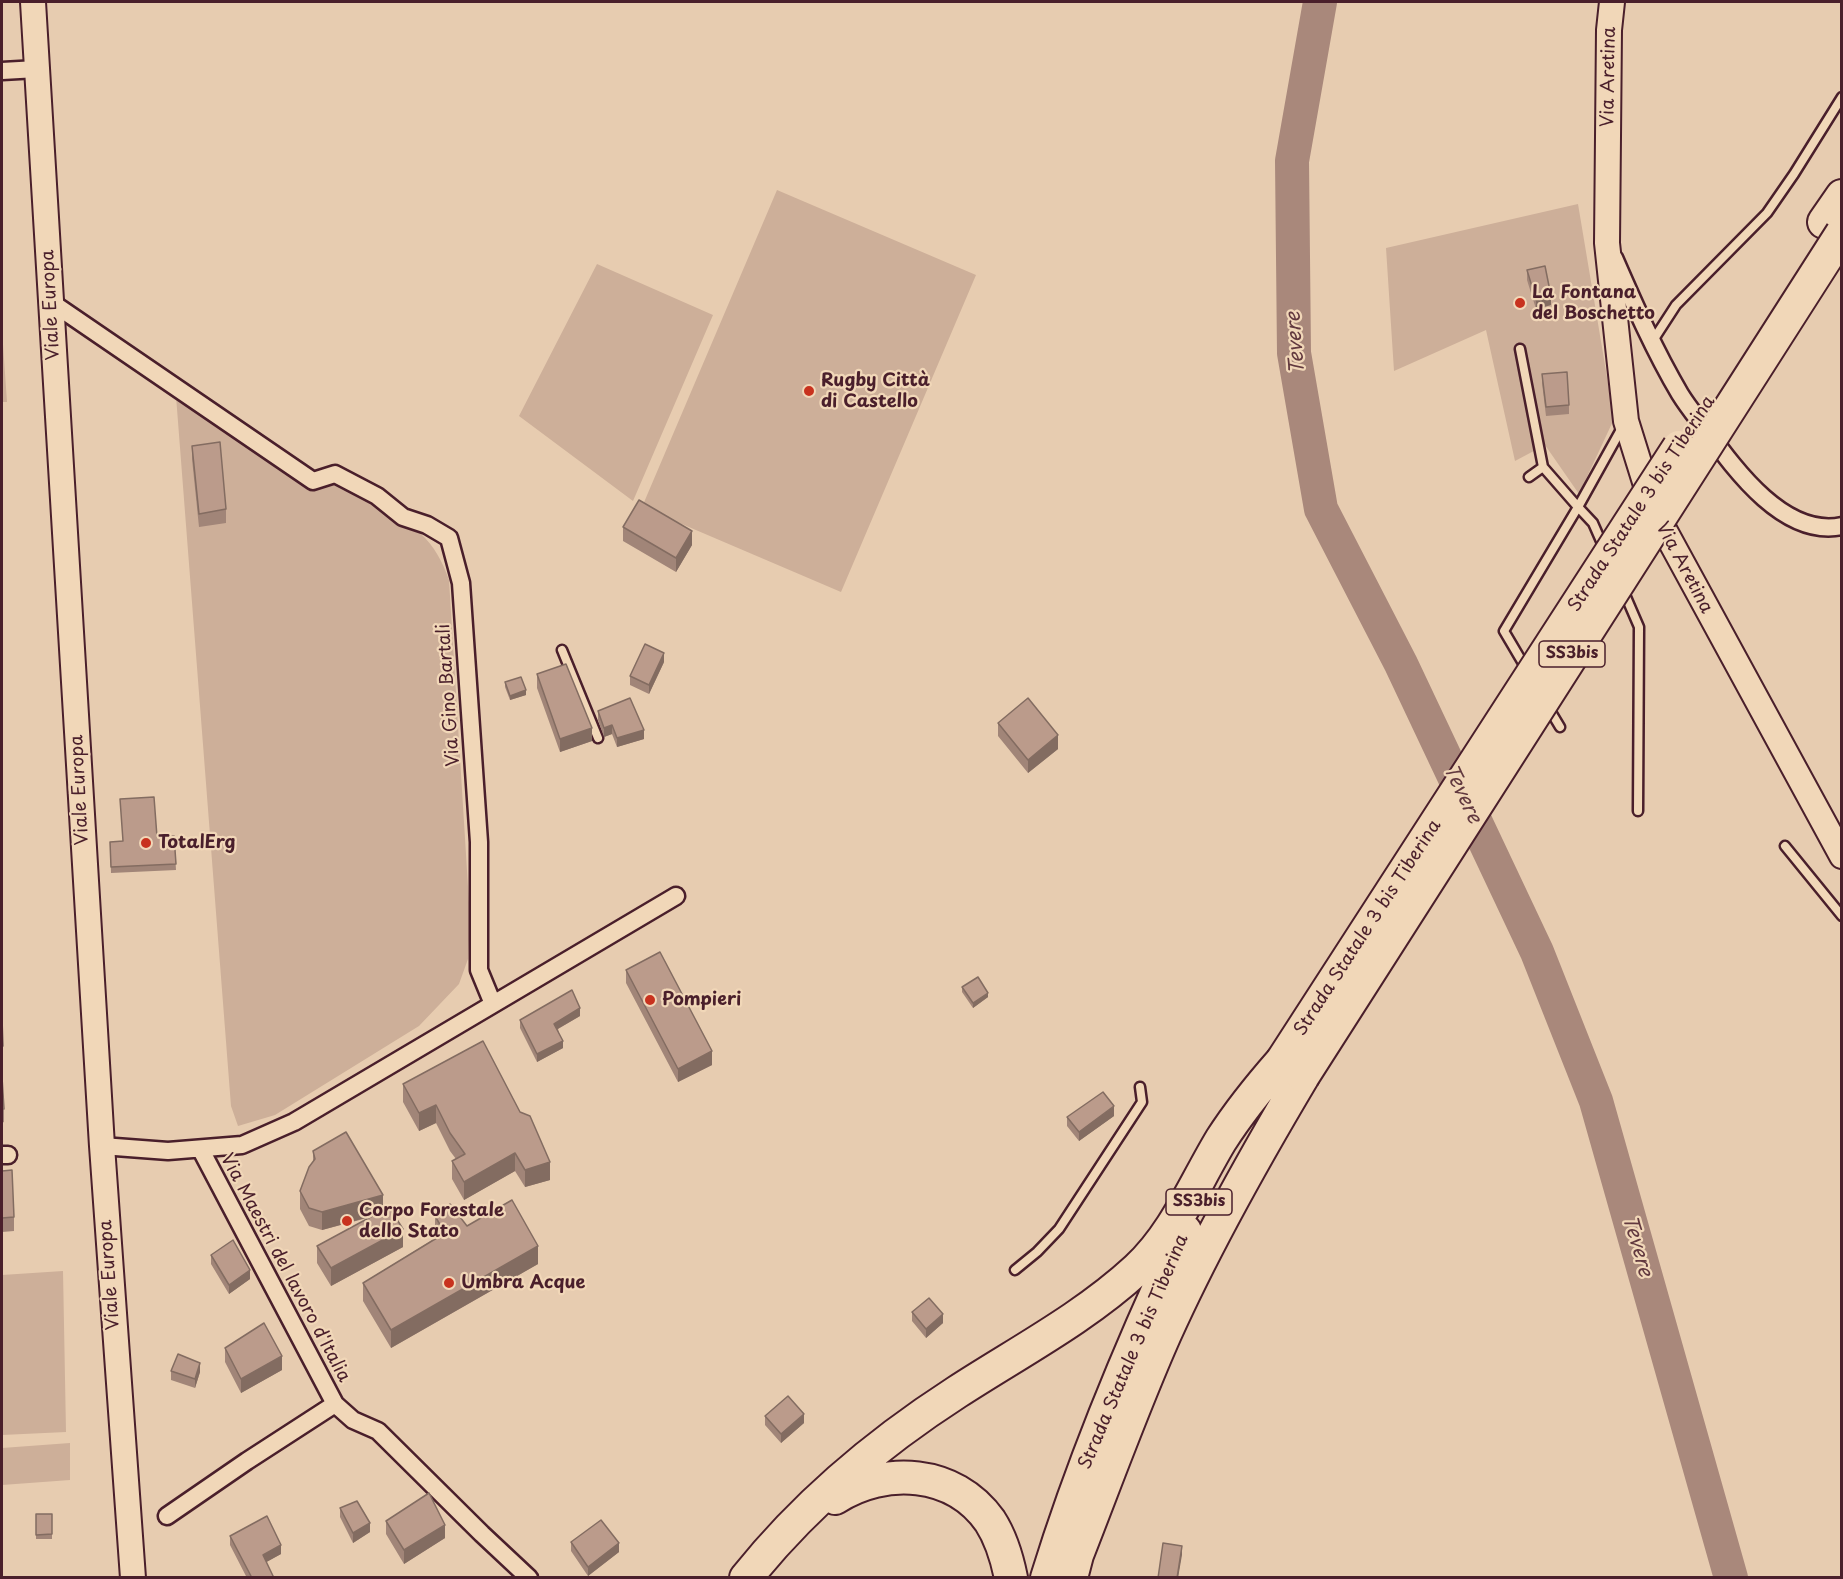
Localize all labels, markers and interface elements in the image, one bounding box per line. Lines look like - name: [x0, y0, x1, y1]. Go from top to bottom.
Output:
- street label: Via Aretina: [1597, 27, 1621, 127]
- street label: Viale Europa: [37, 249, 65, 361]
- place label: La Fontana del Boschetto: [1532, 282, 1655, 324]
- marker: La Fontana del Boschetto: [1513, 296, 1527, 310]
- water label: Tevere: [1282, 311, 1310, 375]
- place label: Rugby Città di Castello: [821, 370, 930, 412]
- marker: Rugby Città di Castello: [802, 384, 816, 398]
- street label: Strada Statale 3 bis Tiberina: [1564, 392, 1720, 616]
- street label: Via Aretina: [1651, 519, 1717, 617]
- street label: Via Gino Bartali: [433, 623, 465, 767]
- road number: SS3bis: [1539, 641, 1605, 667]
- street label: Viale Europa: [66, 734, 94, 846]
- water label: Tevere: [1438, 761, 1486, 827]
- street label: Strada Statale 3 bis Tiberina: [1290, 816, 1446, 1040]
- place label: TotalErg: [158, 832, 235, 854]
- marker: TotalErg: [139, 836, 153, 850]
- place label: Pompieri: [662, 989, 741, 1011]
- marker: Pompieri: [643, 993, 657, 1007]
- street label: Via Maestri del lavoro d'Italia: [215, 1150, 355, 1386]
- road number: SS3bis: [1166, 1189, 1232, 1215]
- place label: Corpo Forestale dello Stato: [359, 1200, 504, 1242]
- water label: Tevere: [1617, 1213, 1657, 1279]
- marker: Corpo Forestale dello Stato: [340, 1214, 354, 1228]
- street label: Viale Europa: [95, 1219, 125, 1331]
- street label: Strada Statale 3 bis Tiberina: [1075, 1231, 1193, 1473]
- place label: Umbra Acque: [461, 1272, 585, 1294]
- marker: Umbra Acque: [442, 1276, 456, 1290]

